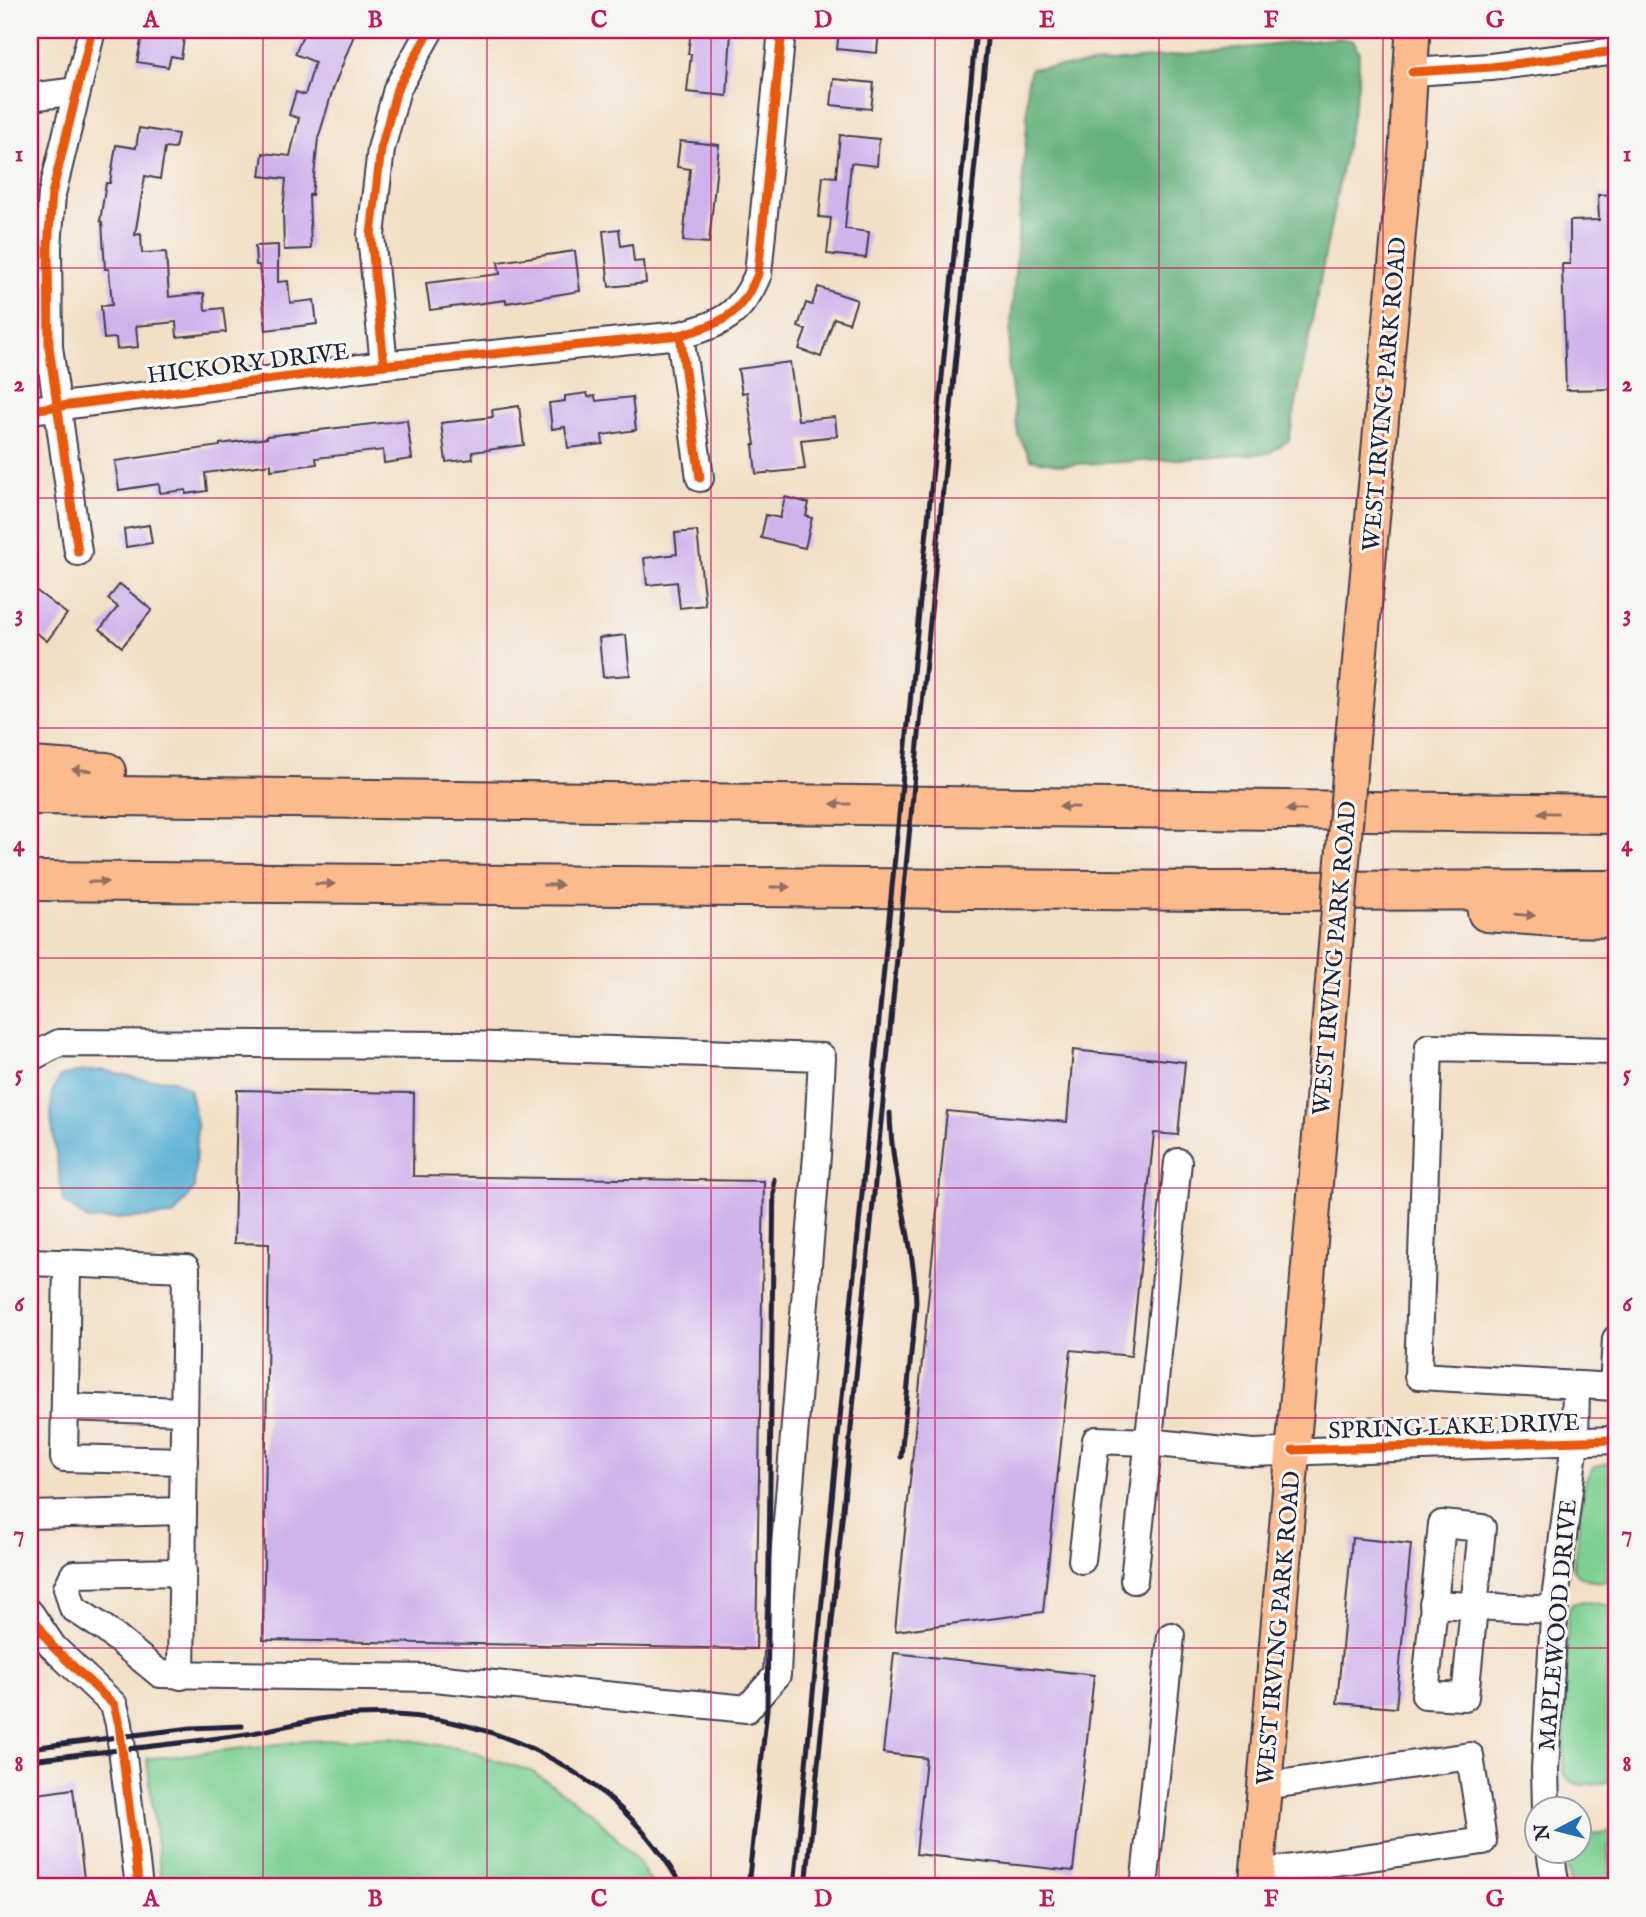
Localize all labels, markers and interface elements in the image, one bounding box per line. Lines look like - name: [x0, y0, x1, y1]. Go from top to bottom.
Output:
- text: A: [142, 6, 160, 35]
- text: B: [367, 6, 383, 35]
- text: C: [591, 6, 608, 35]
- text: D: [814, 6, 832, 35]
- text: E: [1039, 6, 1055, 35]
- text: F: [1264, 6, 1279, 35]
- text: G: [1486, 6, 1505, 35]
- text: 1: [15, 140, 23, 169]
- text: 1: [1623, 140, 1631, 169]
- street label: WEST IRVING PARK ROAD: [1356, 236, 1415, 553]
- street label: HICKORY DRIVE: [145, 337, 351, 392]
- text: 2: [14, 370, 25, 399]
- text: 2: [1622, 370, 1633, 399]
- text: 3: [15, 600, 23, 629]
- text: 3: [1623, 600, 1631, 629]
- one-way arrow: [70, 764, 92, 775]
- one-way arrow: [830, 798, 852, 810]
- street label: WEST IRVING PARK ROAD: [1306, 800, 1365, 1117]
- one-way arrow: [1057, 801, 1079, 813]
- one-way arrow: [1285, 804, 1307, 815]
- one-way arrow: [1537, 807, 1559, 819]
- text: 4: [13, 830, 25, 859]
- text: 4: [1621, 830, 1633, 859]
- one-way arrow: [87, 876, 109, 888]
- one-way arrow: [315, 878, 337, 889]
- one-way arrow: [542, 879, 564, 891]
- one-way arrow: [770, 881, 792, 893]
- one-way arrow: [1515, 910, 1537, 921]
- text: 5: [15, 1060, 24, 1089]
- text: 5: [1623, 1060, 1632, 1089]
- text: 6: [14, 1290, 25, 1319]
- text: 6: [1622, 1290, 1633, 1319]
- street label: SPRING LAKE DRIVE: [1328, 1408, 1580, 1447]
- street label: WEST IRVING PARK ROAD: [1250, 1470, 1309, 1787]
- street label: MAPLEWOOD DRIVE: [1532, 1498, 1585, 1752]
- text: 7: [14, 1520, 24, 1549]
- text: 7: [1622, 1520, 1632, 1549]
- text: 8: [14, 1750, 24, 1779]
- text: 8: [1622, 1750, 1632, 1779]
- north arrow: [1524, 1794, 1594, 1864]
- text: N: [1530, 1822, 1556, 1842]
- text: A: [142, 1885, 160, 1914]
- text: B: [367, 1885, 383, 1914]
- text: C: [591, 1885, 608, 1914]
- text: D: [814, 1885, 832, 1914]
- text: E: [1039, 1885, 1055, 1914]
- text: F: [1264, 1885, 1279, 1914]
- text: G: [1486, 1885, 1505, 1914]

